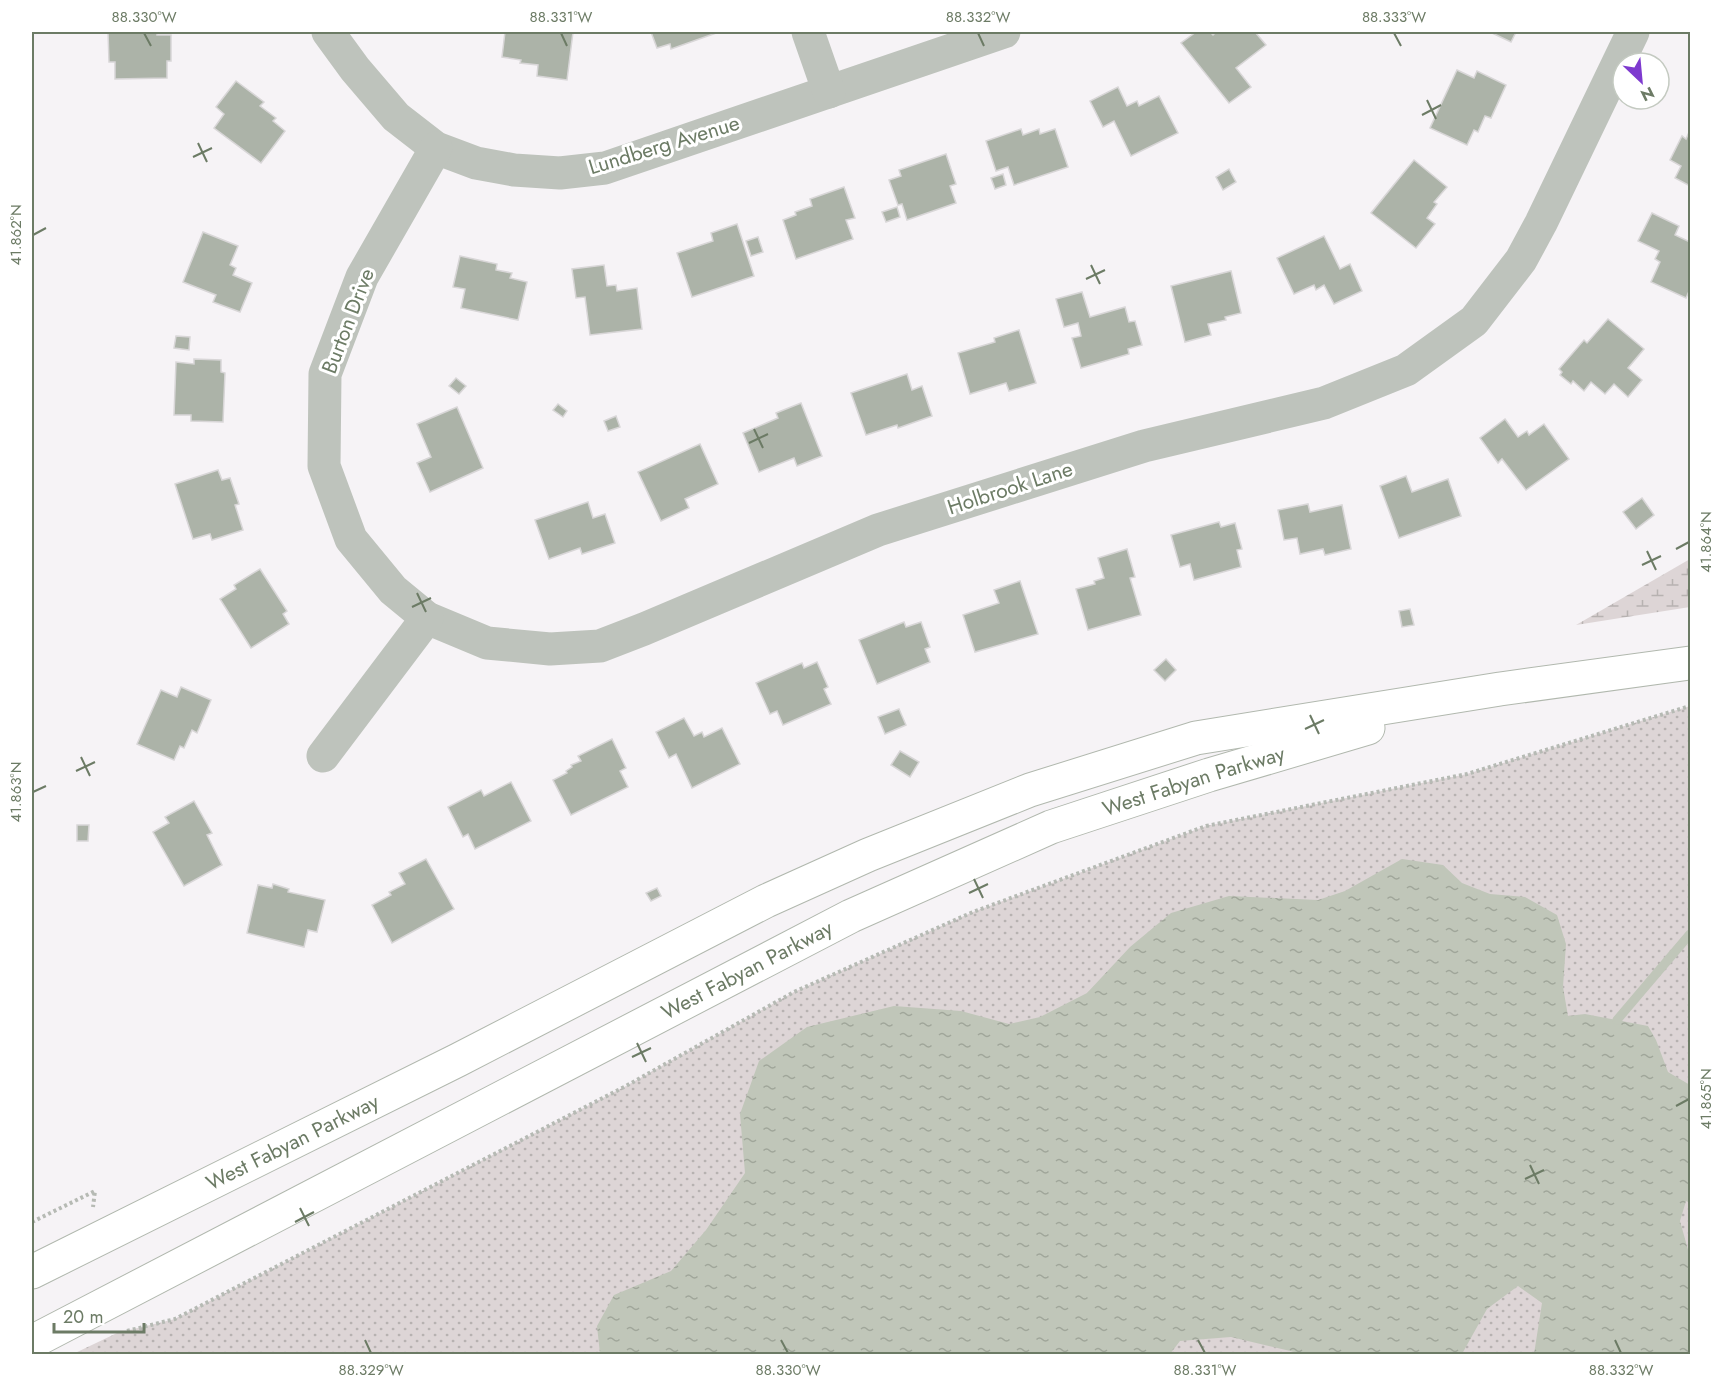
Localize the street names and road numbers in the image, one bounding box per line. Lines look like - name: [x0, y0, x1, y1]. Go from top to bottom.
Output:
- street label: Lundberg Avenue: [585, 108, 743, 182]
- street label: Burton Drive: [314, 264, 382, 378]
- street label: Holbrook Lane: [944, 454, 1077, 522]
- street label: West Fabyan Parkway: [1099, 738, 1289, 824]
- street label: West Fabyan Parkway: [656, 913, 839, 1027]
- street label: West Fabyan Parkway: [201, 1086, 385, 1198]

